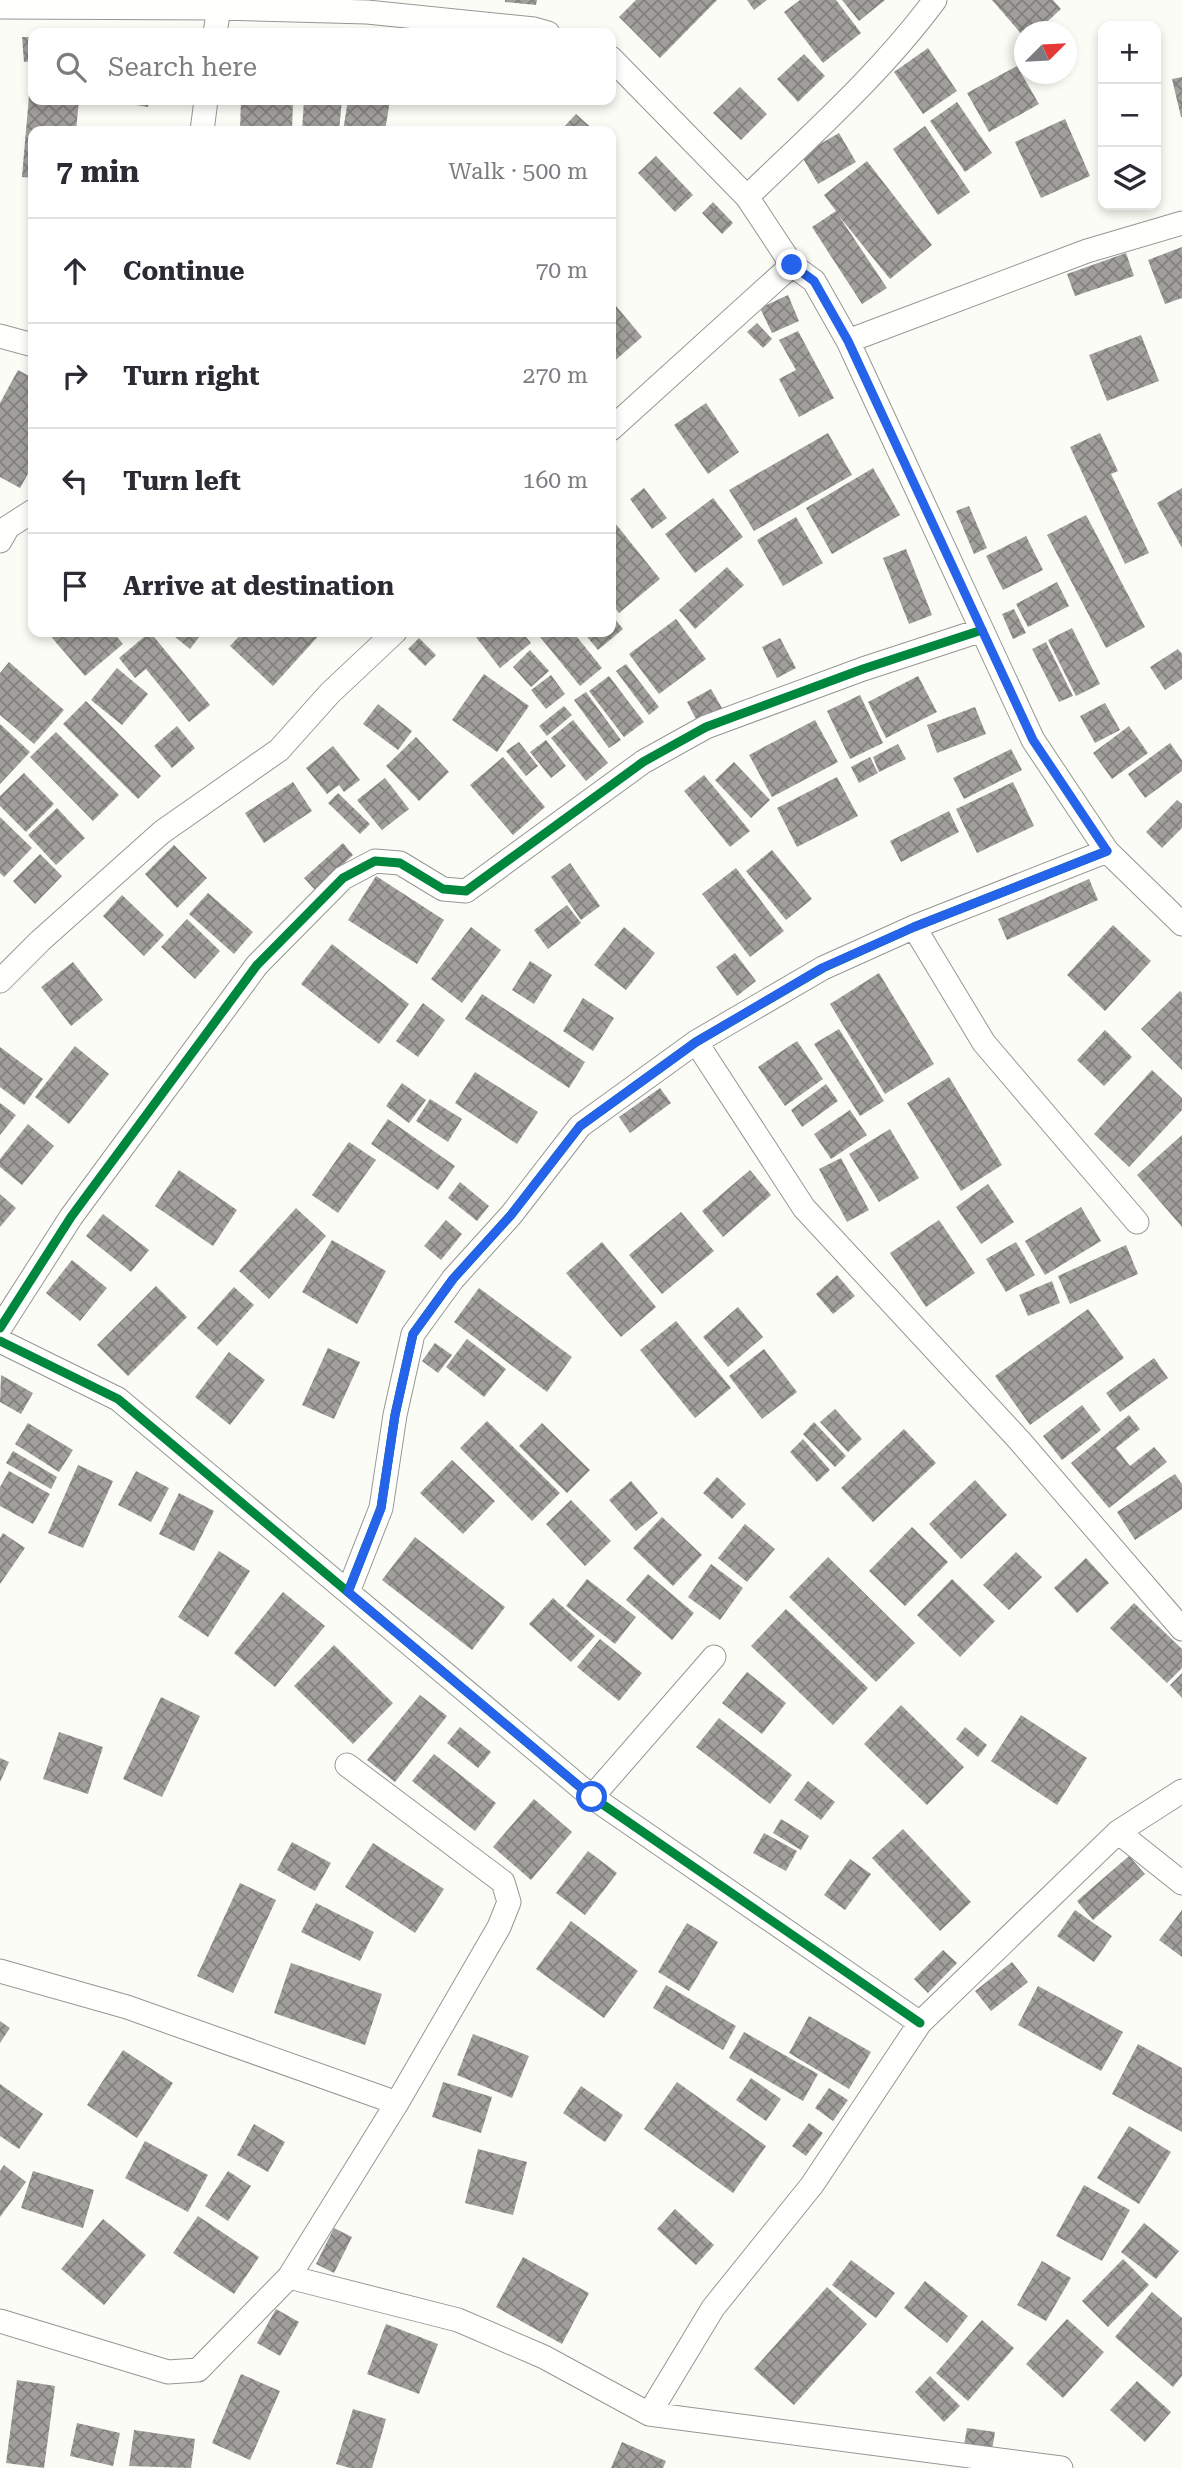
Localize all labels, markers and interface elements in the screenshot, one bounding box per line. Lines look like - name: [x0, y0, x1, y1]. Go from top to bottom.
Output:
- north arrow: [1014, 21, 1077, 84]
- map controls: [1098, 21, 1161, 210]
- button: +: [1098, 21, 1161, 84]
- search box: [28, 28, 616, 105]
- icon: search: [52, 48, 90, 86]
- text: Search here: [108, 52, 257, 82]
- button: −: [1098, 84, 1161, 147]
- button: layers: [1098, 147, 1161, 210]
- text: 7 min: [56, 154, 139, 189]
- text: Walk · 500 m: [449, 158, 588, 185]
- route end: [776, 249, 807, 280]
- icon: ahead: [56, 252, 94, 290]
- text: Continue: [123, 256, 245, 286]
- text: 70 m: [535, 257, 588, 284]
- icon: right: [56, 357, 94, 395]
- text: Turn right: [123, 361, 259, 391]
- text: 270 m: [523, 362, 588, 389]
- icon: left: [56, 462, 94, 500]
- text: Turn left: [123, 466, 241, 496]
- text: 160 m: [523, 467, 588, 494]
- icon: arrive: [56, 567, 94, 605]
- text: Arrive at destination: [123, 571, 394, 601]
- route start: [576, 1781, 607, 1812]

